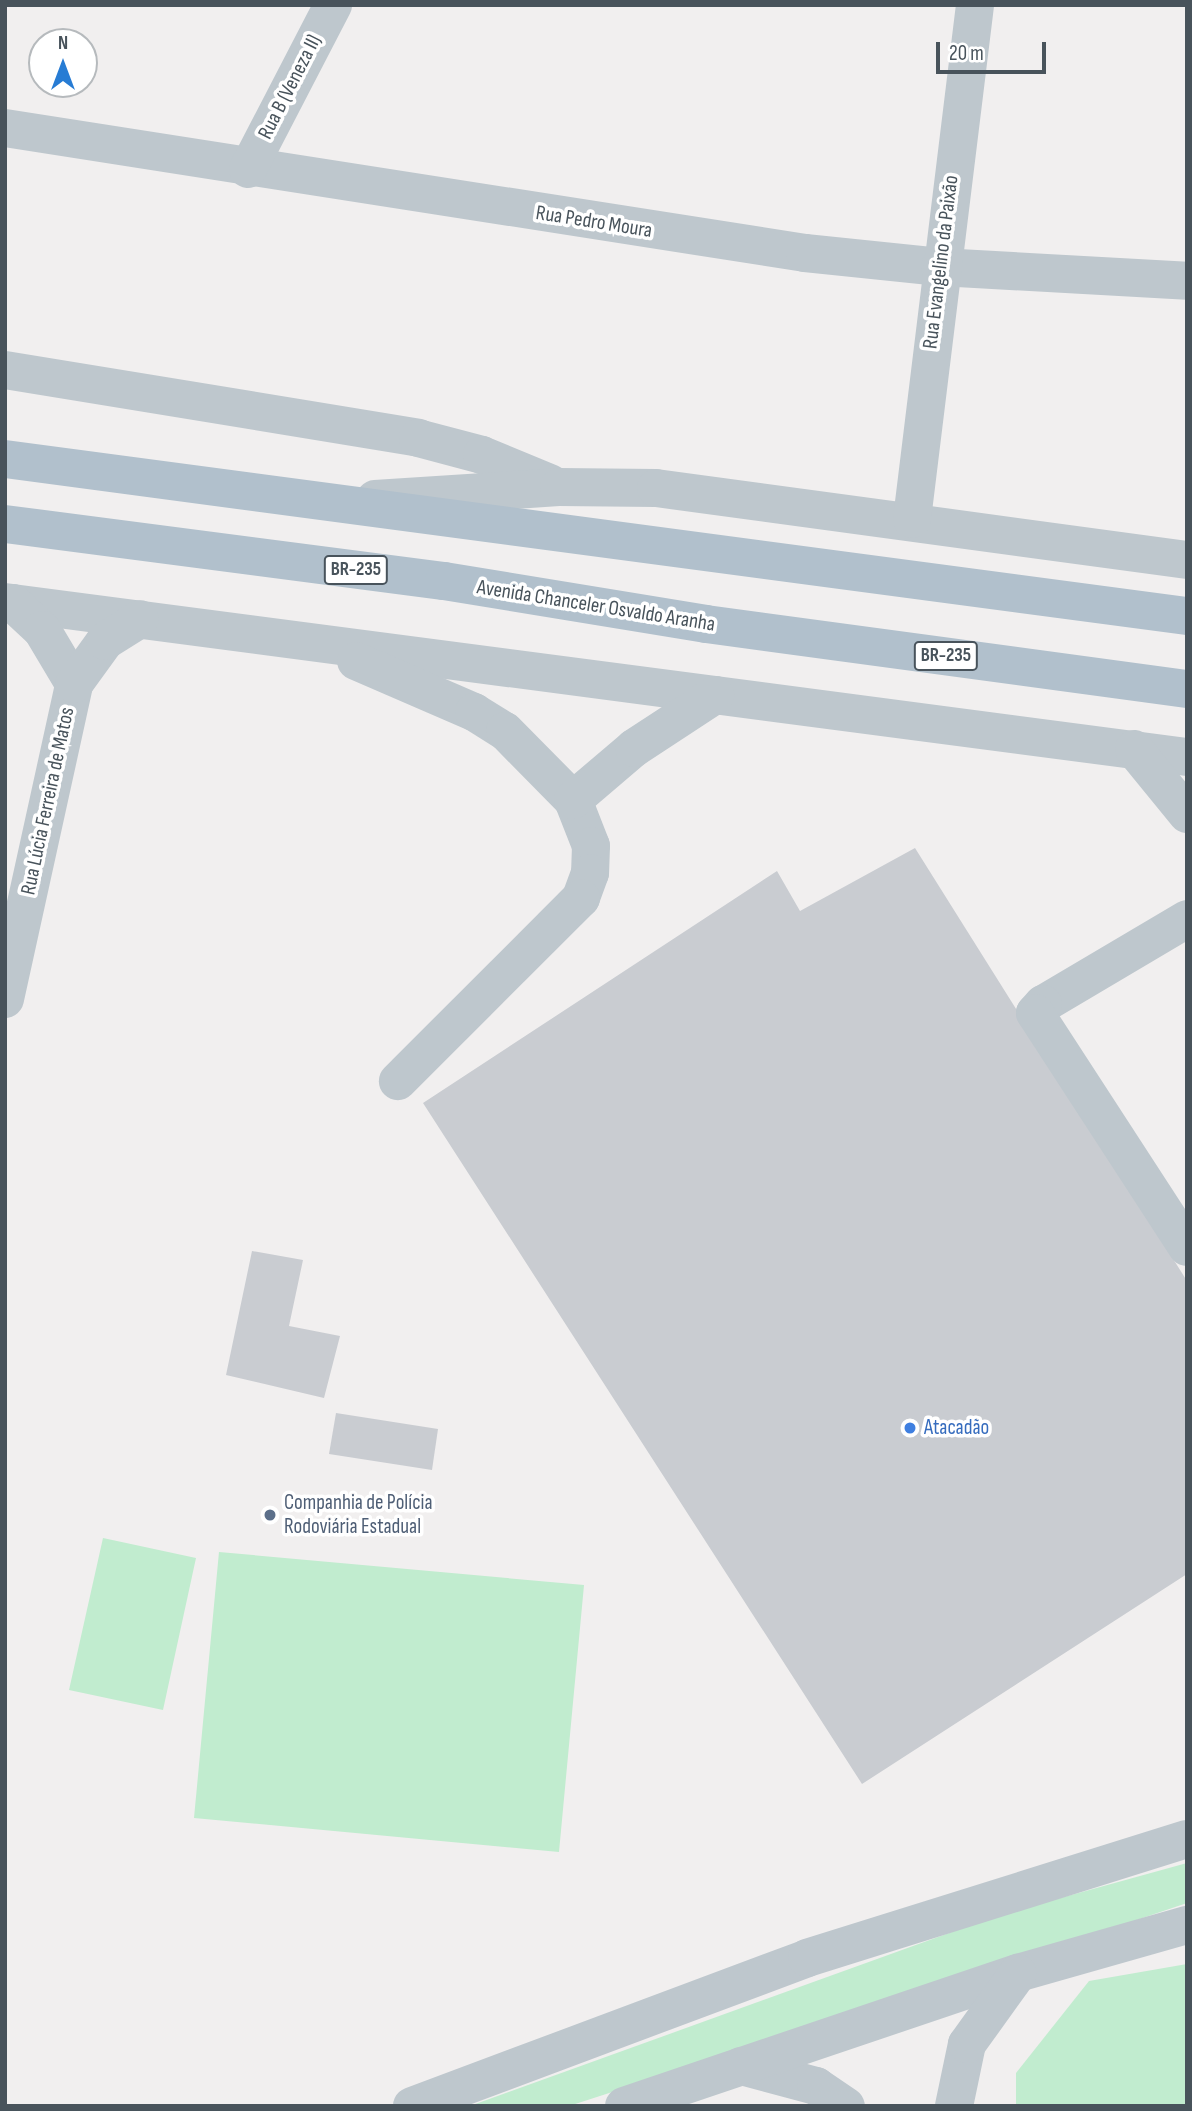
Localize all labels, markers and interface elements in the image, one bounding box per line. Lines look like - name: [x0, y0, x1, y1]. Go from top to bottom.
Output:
- north arrow: [28, 28, 98, 98]
- scale bar: [940, 28, 1050, 72]
- street label: Rua B (Veneza II): [253, 31, 327, 143]
- text: N: [58, 32, 68, 55]
- text: 20 m: [949, 41, 984, 66]
- street label: Rua Evangelino da Paixão: [918, 174, 964, 350]
- street label: Rua Pedro Moura: [534, 200, 654, 244]
- road number: BR-235: [323, 554, 389, 586]
- street label: Avenida Chanceler Osvaldo Aranha: [475, 575, 717, 637]
- road number: BR-235: [913, 640, 979, 671]
- street label: Rua Lúcia Ferreira de Matos: [16, 705, 80, 897]
- place label: Atacadão: [924, 1415, 989, 1441]
- marker: Atacadão: [902, 1420, 918, 1436]
- place label: Companhia de Polícia Rodoviária Estadual: [284, 1490, 433, 1540]
- marker: Companhia de Polícia Rodoviária Estadual: [262, 1507, 278, 1523]

